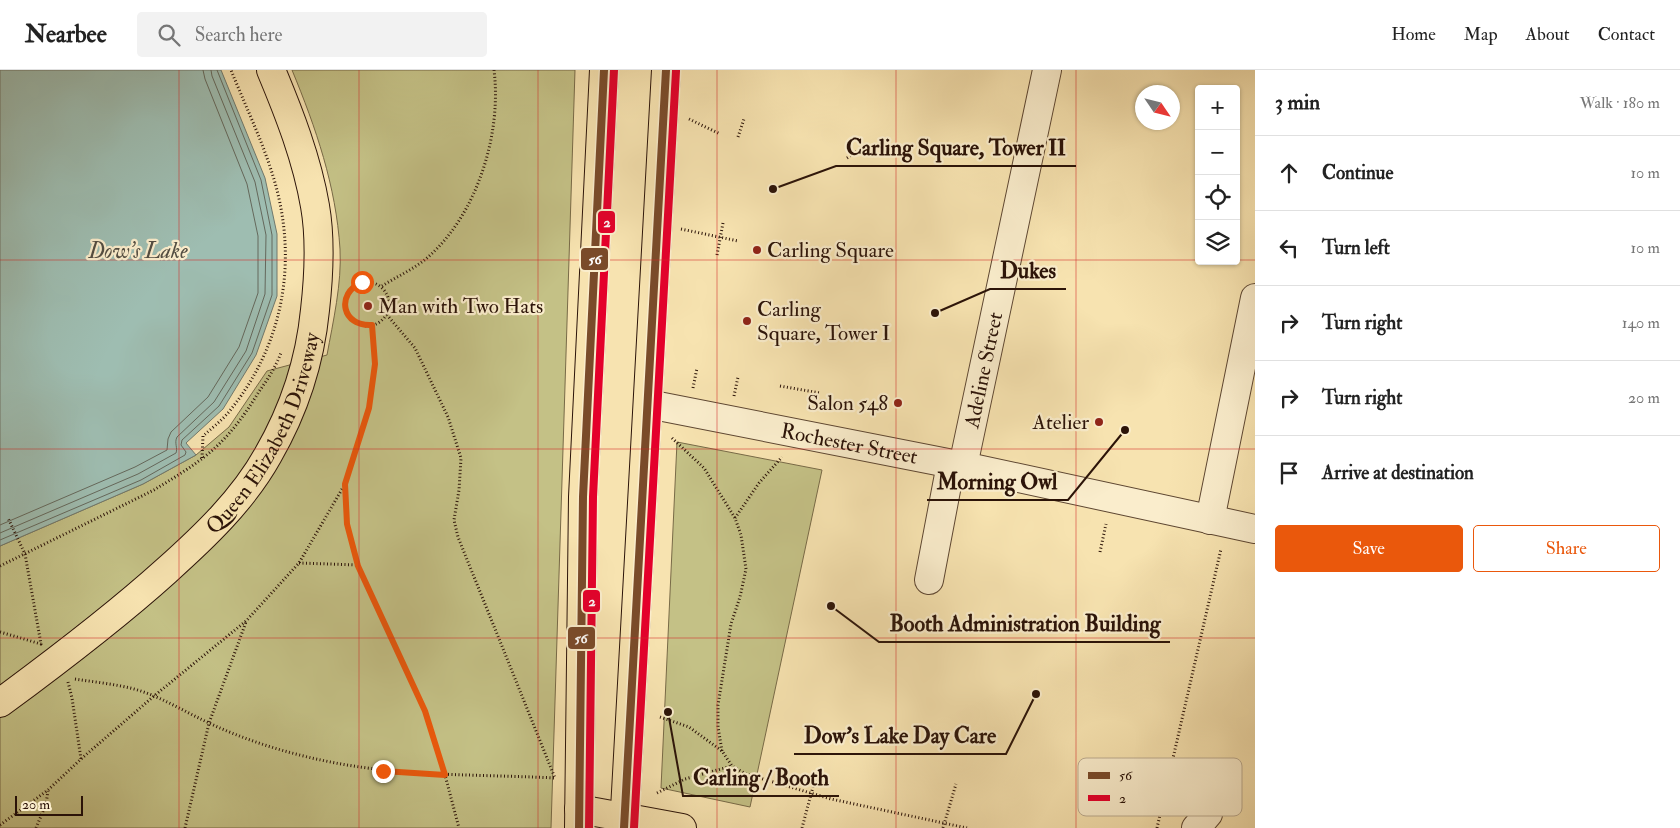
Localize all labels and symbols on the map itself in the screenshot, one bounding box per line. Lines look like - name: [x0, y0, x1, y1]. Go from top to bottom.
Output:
- north arrow: [1135, 85, 1180, 130]
- callout: Carling Square, Tower II: [836, 129, 1076, 166]
- text: Carling Square, Tower II: [846, 134, 1066, 163]
- line badge: 2: [597, 210, 616, 234]
- text: 2: [603, 214, 611, 231]
- water label: Dow's Lake: [88, 237, 188, 265]
- place label: Carling Square: [767, 237, 894, 264]
- marker: Carling Square: [751, 244, 763, 256]
- line badge: 56: [580, 247, 609, 271]
- text: 56: [588, 251, 603, 268]
- callout: Dukes: [990, 252, 1066, 289]
- text: Dukes: [1000, 257, 1057, 285]
- route start: [351, 271, 374, 294]
- place label: Man with Two Hats: [378, 293, 543, 320]
- place label: Carling Square, Tower I: [757, 296, 890, 347]
- marker: Man with Two Hats: [362, 300, 374, 312]
- street label: Adeline Street: [958, 309, 1009, 432]
- marker: Carling Square, Tower I: [741, 315, 753, 327]
- street label: Queen Elizabeth Driveway: [200, 329, 326, 540]
- place label: Salon 548: [807, 390, 888, 417]
- marker: Salon 548: [892, 397, 904, 409]
- place label: Atelier: [1032, 409, 1089, 436]
- marker: Atelier: [1093, 416, 1105, 428]
- street label: Rochester Street: [778, 417, 920, 470]
- callout: Morning Owl: [927, 463, 1068, 500]
- text: Morning Owl: [936, 468, 1058, 497]
- line badge: 2: [582, 589, 601, 613]
- text: 2: [588, 593, 596, 610]
- callout: Booth Administration Building: [879, 605, 1170, 642]
- text: Booth Administration Building: [889, 610, 1162, 639]
- line badge: 56: [567, 626, 596, 650]
- text: 56: [574, 630, 589, 647]
- callout: Dow's Lake Day Care: [794, 717, 1006, 754]
- text: Dow's Lake Day Care: [804, 722, 997, 751]
- legend: [1078, 758, 1242, 816]
- callout: Carling / Booth: [683, 759, 839, 796]
- route end: [372, 760, 395, 783]
- text: Carling / Booth: [693, 764, 829, 793]
- text: 56: [1119, 767, 1133, 784]
- text: 2: [1119, 790, 1126, 807]
- scale bar: [15, 793, 82, 816]

